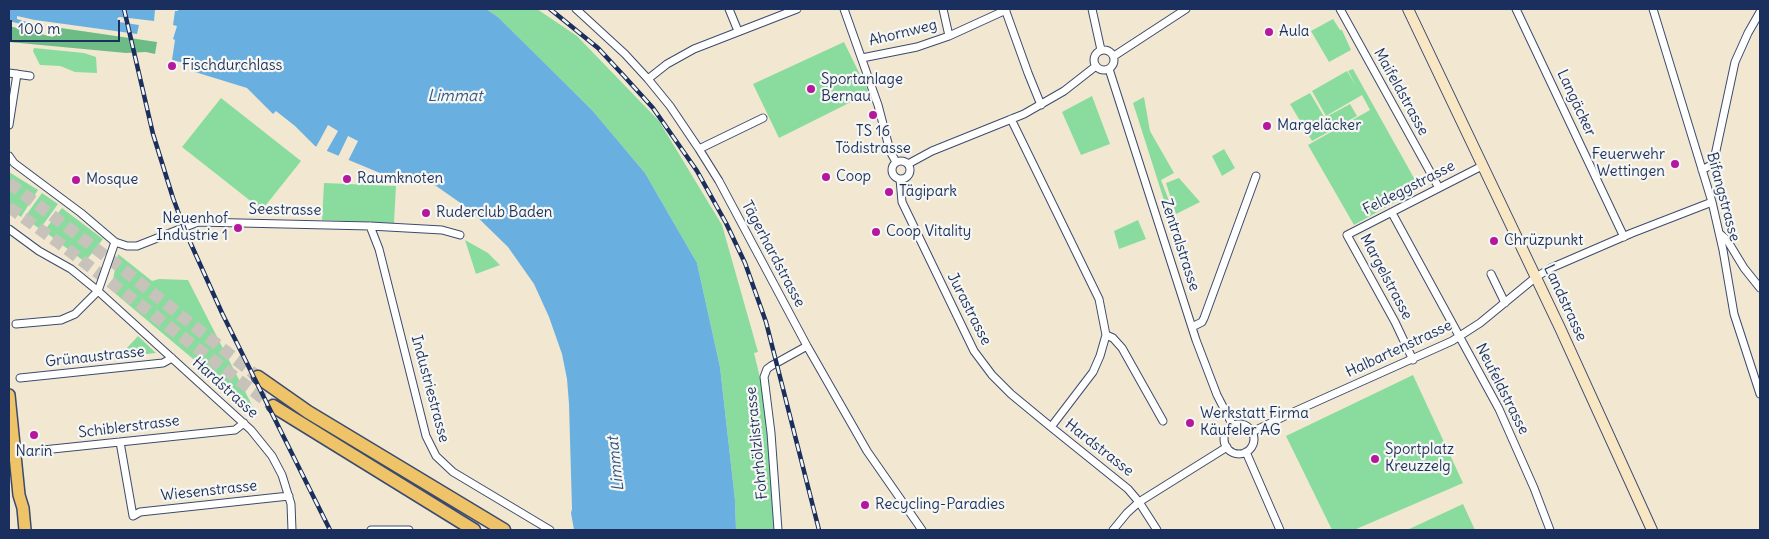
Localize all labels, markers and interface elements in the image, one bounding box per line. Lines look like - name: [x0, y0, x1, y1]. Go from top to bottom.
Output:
- scale bar: [12, 10, 122, 42]
- street label: Ahornweg: [867, 16, 939, 50]
- text: 100 m: [18, 19, 60, 38]
- place label: Aula: [1279, 23, 1309, 41]
- marker: Aula: [1263, 26, 1275, 38]
- street label: Maifeldstrasse: [1370, 45, 1432, 139]
- place label: Fischdurchlass: [182, 57, 282, 75]
- marker: Fischdurchlass: [166, 60, 178, 72]
- street label: Langäcker: [1553, 67, 1599, 139]
- place label: Sportanlage Bernau: [821, 71, 903, 106]
- marker: Sportanlage Bernau: [805, 83, 817, 95]
- water label: Limmat: [428, 86, 482, 106]
- marker: TS 16 Tödistrasse: [867, 109, 879, 121]
- place label: Margeläcker: [1277, 117, 1361, 135]
- marker: Margeläcker: [1261, 120, 1273, 132]
- place label: TS 16 Tödistrasse: [835, 123, 911, 158]
- place label: Feuerwehr Wettingen: [1592, 146, 1665, 181]
- street label: Bifangstrasse: [1702, 150, 1744, 244]
- street label: Feldeggstrasse: [1360, 157, 1458, 219]
- marker: Feuerwehr Wettingen: [1669, 158, 1681, 170]
- place label: Coop: [836, 168, 871, 186]
- place label: Raumknoten: [357, 170, 443, 188]
- place label: Mosque: [86, 171, 138, 189]
- marker: Coop: [820, 171, 832, 183]
- marker: Raumknoten: [341, 173, 353, 185]
- marker: Mosque: [70, 174, 82, 186]
- place label: Tägipark: [899, 183, 957, 201]
- marker: Tägipark: [883, 186, 895, 198]
- street label: Zentralstrasse: [1157, 197, 1203, 293]
- street label: Tägerhardstrasse: [737, 198, 809, 310]
- street label: Seestrasse: [249, 200, 321, 220]
- place label: Ruderclub Baden: [436, 204, 552, 222]
- marker: Ruderclub Baden: [420, 207, 432, 219]
- place label: Neuenhof Industrie 1: [156, 210, 228, 245]
- marker: Neuenhof Industrie 1: [232, 222, 244, 234]
- place label: Coop Vitality: [886, 223, 971, 241]
- marker: Coop Vitality: [870, 226, 882, 238]
- street label: Margelstrasse: [1356, 231, 1416, 323]
- place label: Chrüzpunkt: [1504, 232, 1583, 250]
- marker: Chrüzpunkt: [1488, 235, 1500, 247]
- street label: Landstrasse: [1539, 262, 1591, 344]
- street label: Jurastrasse: [943, 270, 995, 348]
- street label: Halbartenstrasse: [1343, 316, 1455, 382]
- street label: Industriestrasse: [407, 333, 453, 445]
- street label: Neufeldstrasse: [1471, 340, 1533, 438]
- street label: Grünaustrasse: [44, 343, 146, 371]
- street label: Hardstrasse: [188, 354, 262, 422]
- street label: Fohrhölzlistrasse: [742, 386, 772, 500]
- place label: Werkstatt Firma Käufeler AG: [1200, 405, 1309, 440]
- street label: Schiblerstrasse: [77, 412, 181, 442]
- street label: Hardstrasse: [1061, 416, 1137, 480]
- marker: Werkstatt Firma Käufeler AG: [1184, 417, 1196, 429]
- marker: Narin: [28, 429, 40, 441]
- water label: Limmat: [604, 436, 628, 492]
- place label: Sportplatz Kreuzzelg: [1385, 441, 1454, 476]
- place label: Narin: [16, 443, 52, 461]
- marker: Sportplatz Kreuzzelg: [1369, 453, 1381, 465]
- street label: Wiesenstrasse: [160, 477, 258, 505]
- place label: Recycling-Paradies: [875, 496, 1005, 514]
- marker: Recycling-Paradies: [859, 499, 871, 511]

